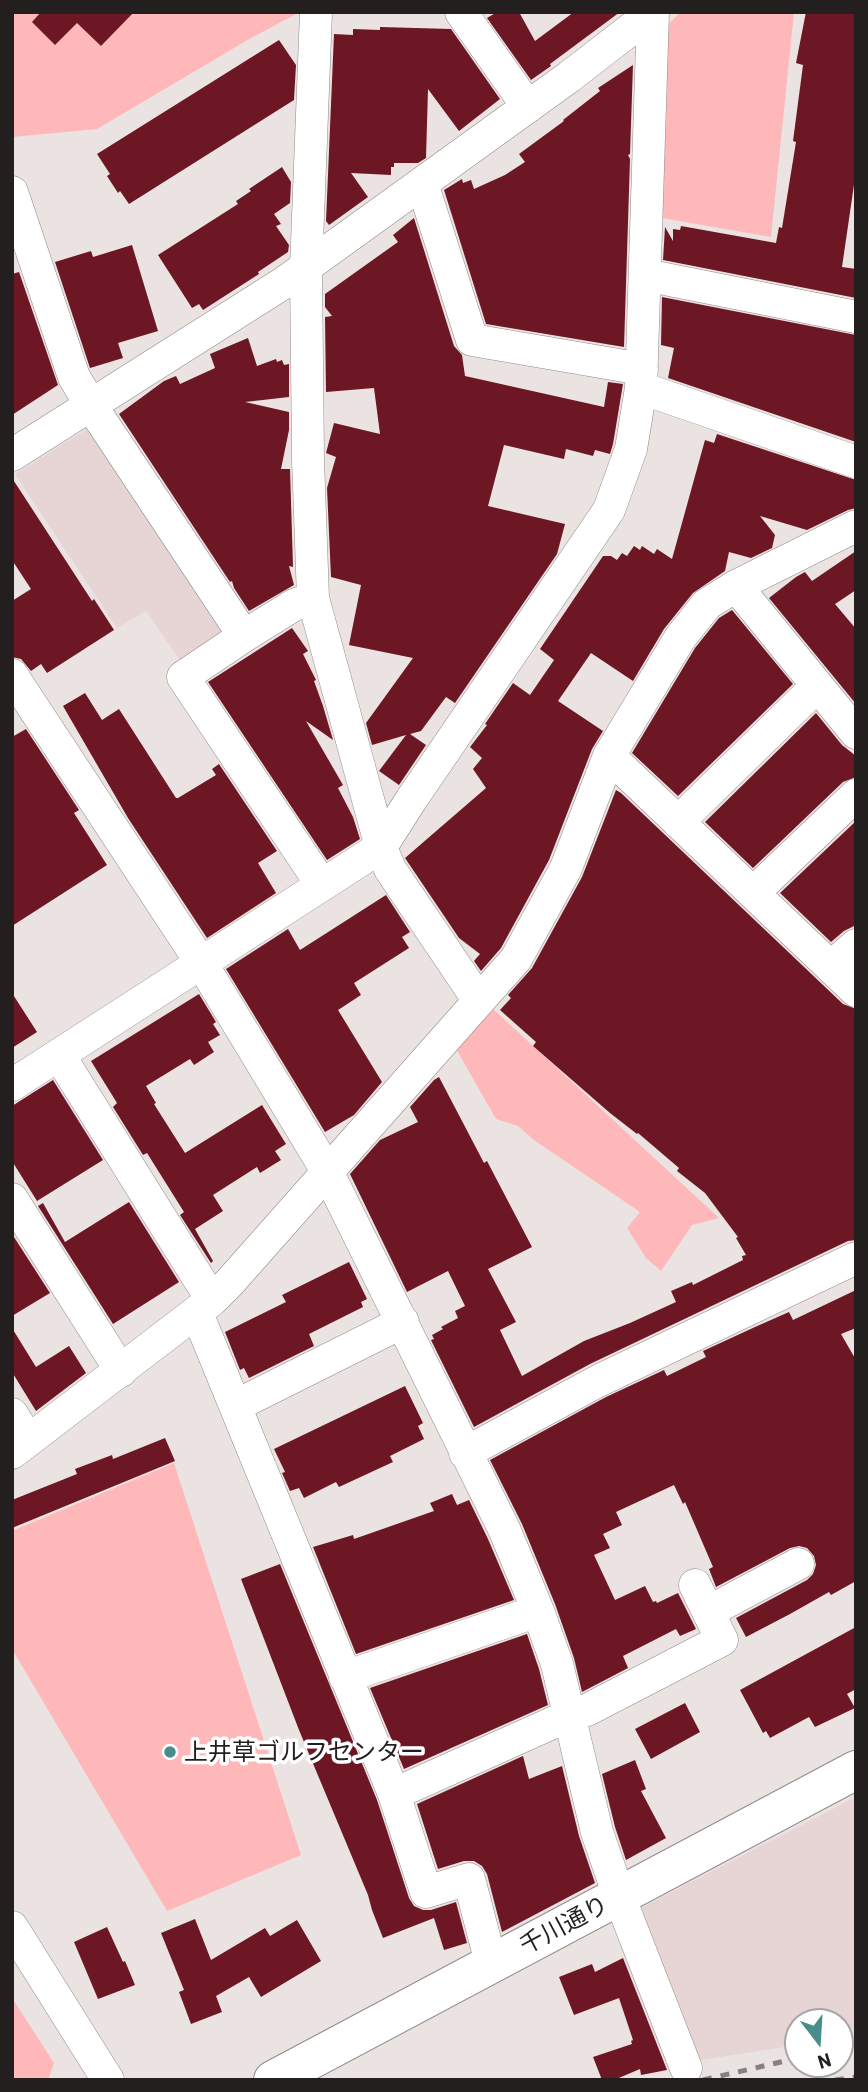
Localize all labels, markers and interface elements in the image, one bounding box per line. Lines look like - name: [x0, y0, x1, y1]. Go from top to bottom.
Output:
- place label: 上井草ゴルフセンター: [184, 1738, 424, 1766]
- marker: 上井草ゴルフセンター: [162, 1744, 178, 1760]
- street label: 千川通り: [515, 1890, 613, 1960]
- north arrow: [784, 2008, 854, 2078]
- text: N: [815, 2049, 834, 2074]

